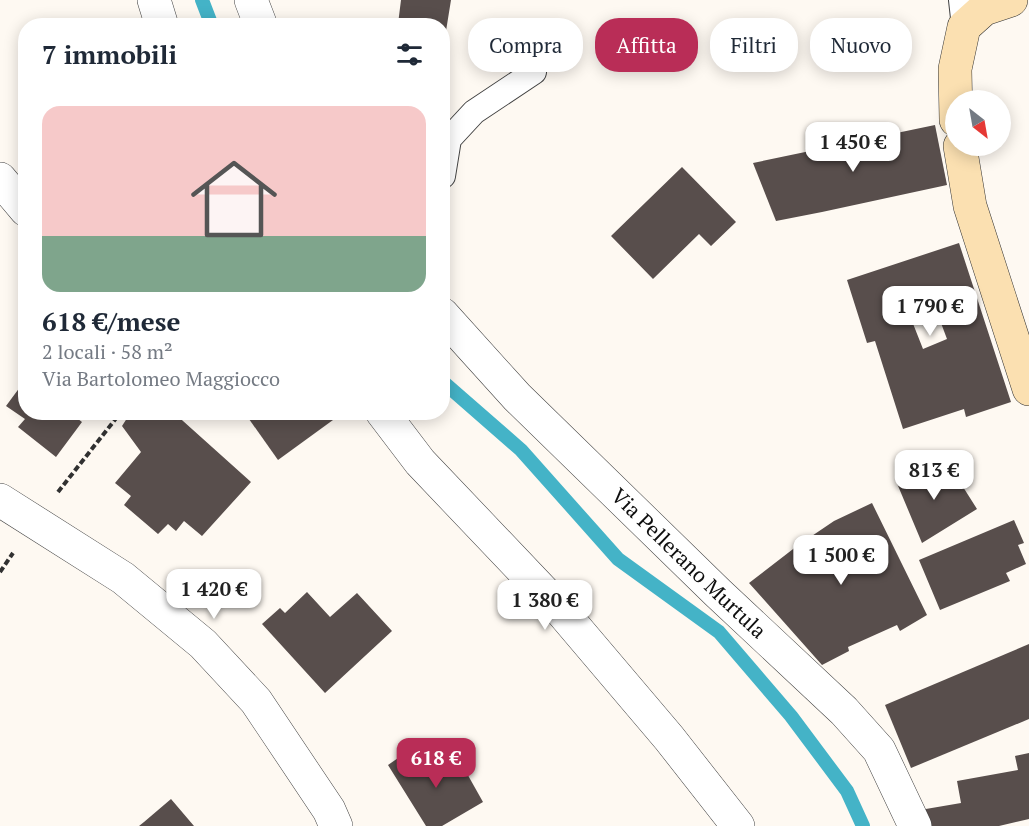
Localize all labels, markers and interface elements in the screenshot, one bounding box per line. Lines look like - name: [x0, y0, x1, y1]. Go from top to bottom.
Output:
- chip: Compra: [468, 18, 583, 72]
- chip: Affitta: [595, 18, 698, 72]
- chip: Filtri: [710, 18, 798, 72]
- chip: Nuovo: [810, 18, 912, 72]
- text: 7 immobili: [42, 37, 177, 71]
- icon: filters: [393, 38, 426, 71]
- north arrow: [945, 90, 1011, 156]
- map controls: [945, 90, 1011, 156]
- pin: 1 450 €: [798, 122, 908, 173]
- text: 1 450 €: [819, 128, 887, 155]
- icon: home: [180, 145, 288, 253]
- pin: 1 790 €: [875, 286, 985, 337]
- text: 1 790 €: [896, 292, 964, 319]
- text: 618 €/mese: [42, 304, 180, 338]
- text: 2 locali · 58 m²: [42, 338, 173, 365]
- text: Via Bartolomeo Maggiocco: [42, 365, 280, 392]
- pin: 813 €: [892, 450, 976, 501]
- text: 813 €: [909, 456, 959, 483]
- street label: Via Pellerano Murtula: [606, 482, 773, 644]
- pin: 1 500 €: [786, 535, 896, 586]
- text: 1 500 €: [807, 541, 875, 568]
- pin: 1 420 €: [159, 569, 269, 620]
- text: 1 420 €: [180, 575, 248, 602]
- pin: 1 380 €: [490, 580, 600, 631]
- text: 1 380 €: [511, 586, 579, 613]
- pin: 618 €: [394, 738, 478, 789]
- text: 618 €: [411, 744, 461, 771]

